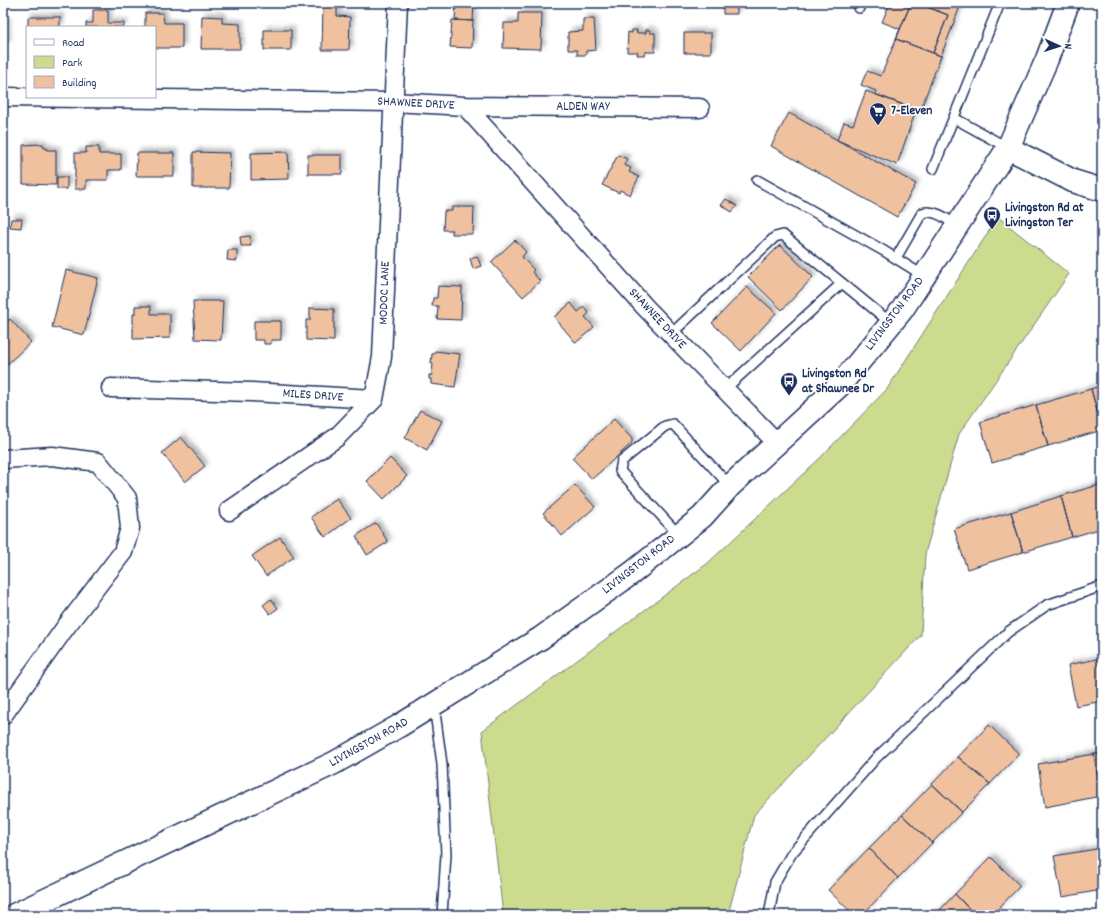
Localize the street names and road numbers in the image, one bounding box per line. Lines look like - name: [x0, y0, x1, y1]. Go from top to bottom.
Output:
- street label: SHAWNEE DRIVE: [377, 92, 455, 116]
- street label: ALDEN WAY: [556, 98, 611, 117]
- street label: MODOC LANE: [374, 261, 396, 325]
- street label: LIVINGSTON ROAD: [861, 273, 929, 355]
- street label: SHAWNEE DRIVE: [624, 284, 690, 354]
- street label: MILES DRIVE: [282, 384, 344, 408]
- street label: LIVINGSTON ROAD: [598, 530, 680, 600]
- street label: LIVINGSTON ROAD: [326, 713, 412, 773]

